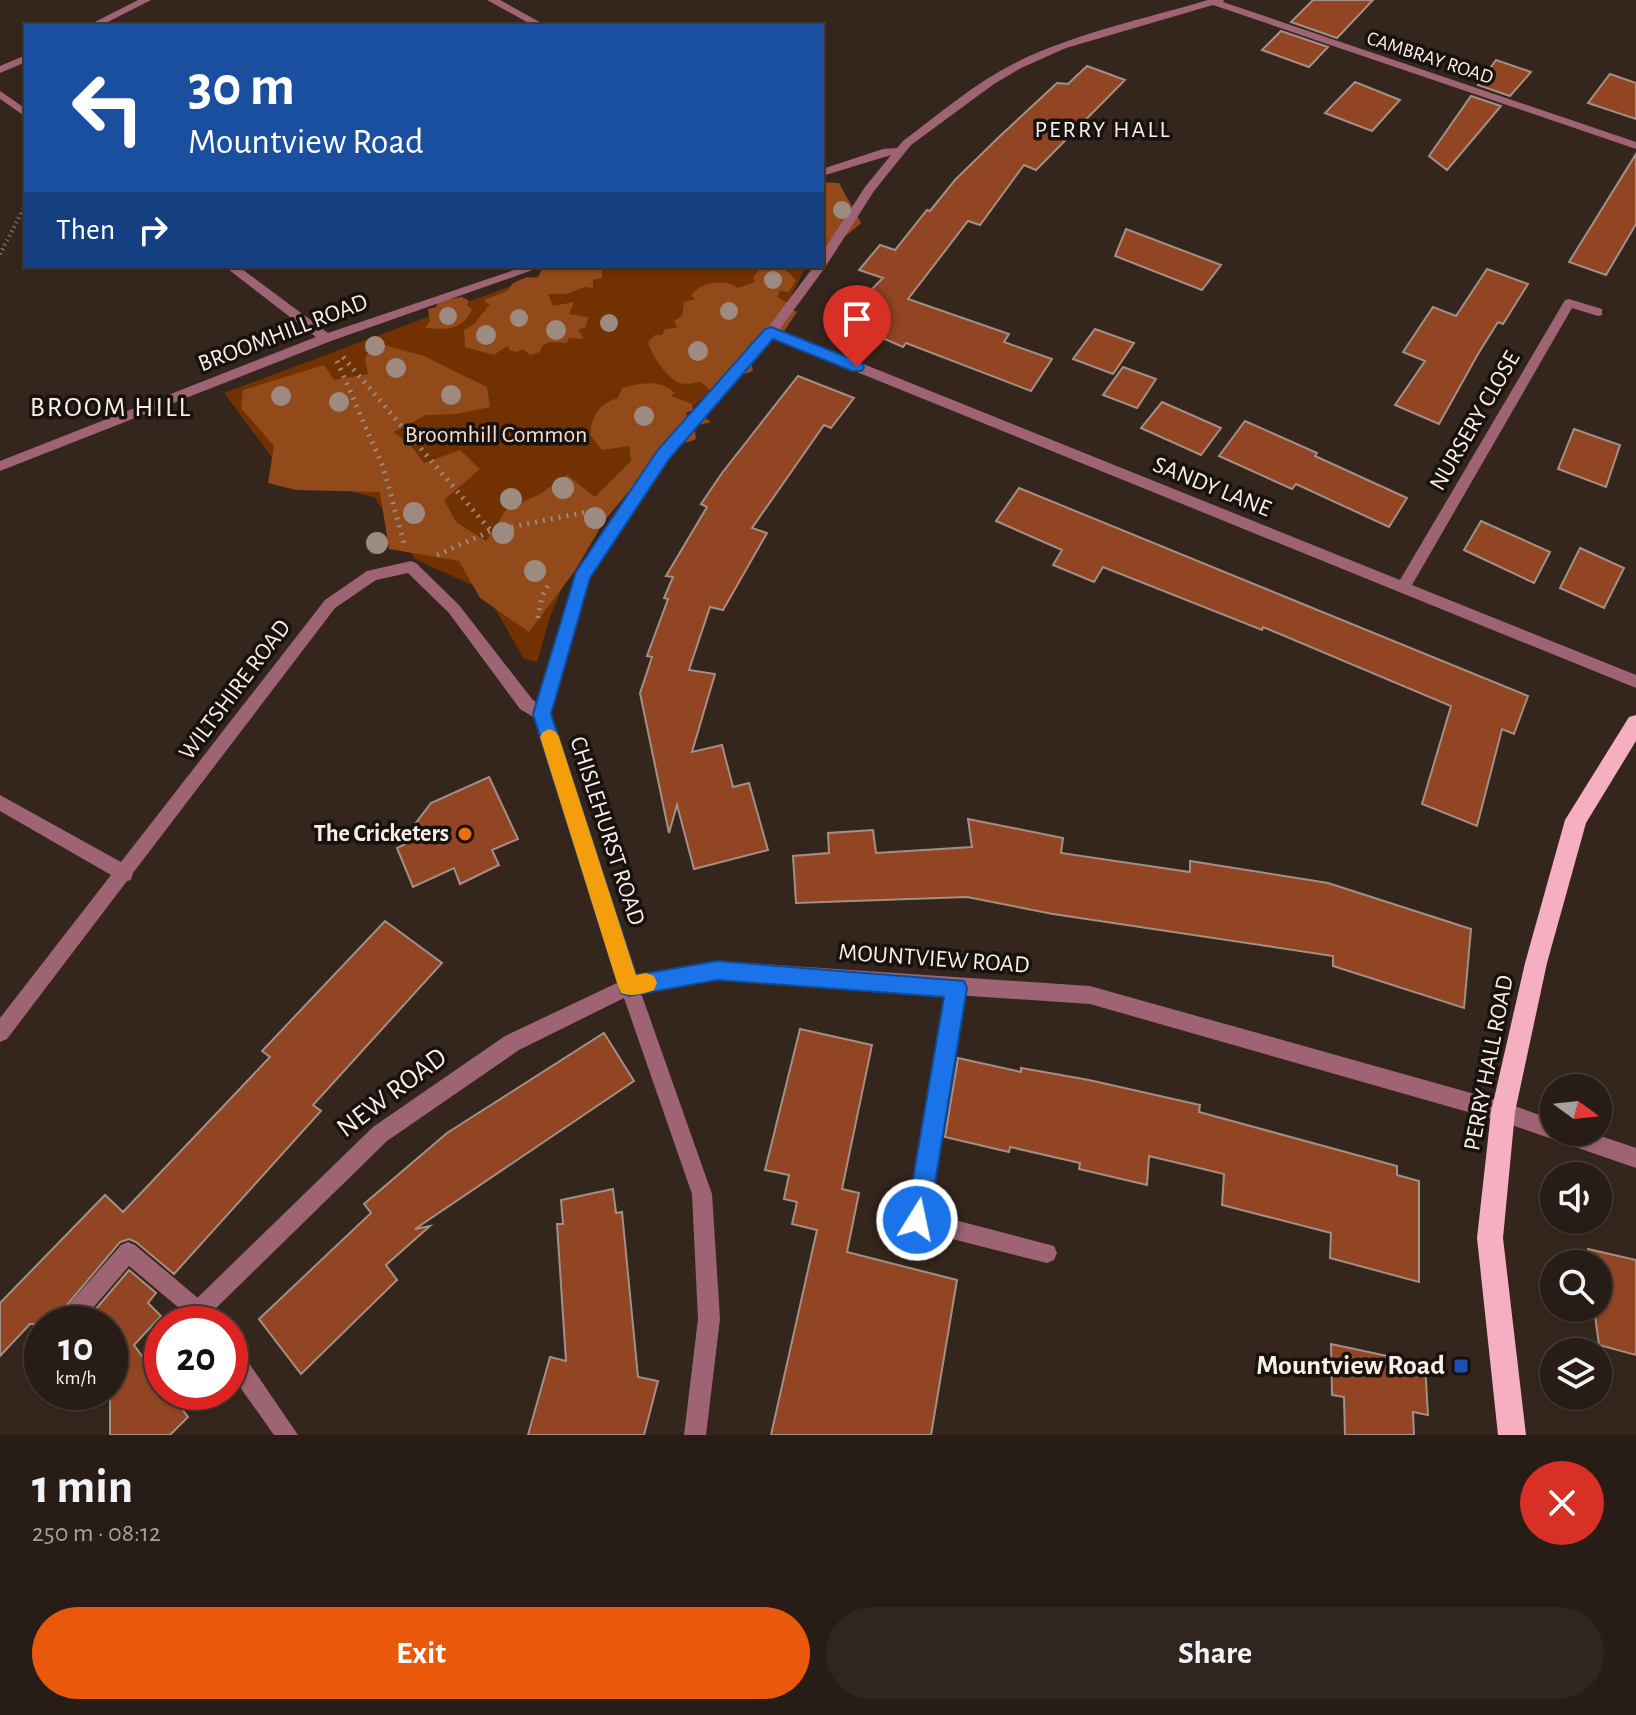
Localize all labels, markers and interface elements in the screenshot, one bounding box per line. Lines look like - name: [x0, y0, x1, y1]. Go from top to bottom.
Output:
- street label: CAMBRAY ROAD: [1364, 28, 1496, 88]
- icon: left: [56, 56, 160, 160]
- text: 30 m: [188, 59, 295, 115]
- district label: PERRY HALL: [1035, 118, 1171, 142]
- text: Mountview Road: [188, 124, 424, 160]
- icon: right: [131, 208, 175, 252]
- text: Then: [56, 215, 115, 245]
- pin: [823, 285, 891, 367]
- street label: BROOMHILL ROAD: [195, 290, 371, 376]
- icon: arrive: [835, 297, 879, 341]
- street label: NURSERY CLOSE: [1425, 347, 1525, 495]
- district label: BROOM HILL: [30, 394, 192, 422]
- park label: Broomhill Common: [405, 423, 587, 447]
- street label: SANDY LANE: [1150, 453, 1275, 522]
- street label: WILTSHIRE ROAD: [175, 616, 295, 764]
- street label: CHISLEHURST ROAD: [565, 734, 649, 928]
- place label: The Cricketers: [314, 822, 449, 846]
- marker: The Cricketers: [456, 825, 474, 843]
- street label: MOUNTVIEW ROAD: [838, 940, 1030, 978]
- street label: PERRY HALL ROAD: [1460, 973, 1518, 1153]
- street label: NEW ROAD: [332, 1043, 452, 1143]
- north arrow: [1540, 1074, 1612, 1146]
- map controls: [1540, 1074, 1612, 1410]
- button: sound: [1540, 1162, 1612, 1234]
- position arrow: [875, 1178, 959, 1262]
- button: search: [1540, 1250, 1612, 1322]
- speed limit sign: 20: [144, 1306, 248, 1410]
- text: 10: [58, 1328, 94, 1368]
- button: layers: [1540, 1338, 1612, 1410]
- place label: Mountview Road: [1256, 1352, 1445, 1380]
- marker: Mountview Road: [1452, 1357, 1470, 1375]
- text: km/h: [55, 1368, 97, 1388]
- button: close: [1520, 1461, 1604, 1545]
- text: 1 min: [32, 1464, 133, 1512]
- text: 250 m · 08:12: [32, 1520, 161, 1546]
- button: Exit: [32, 1607, 810, 1699]
- button: Share: [826, 1607, 1604, 1699]

